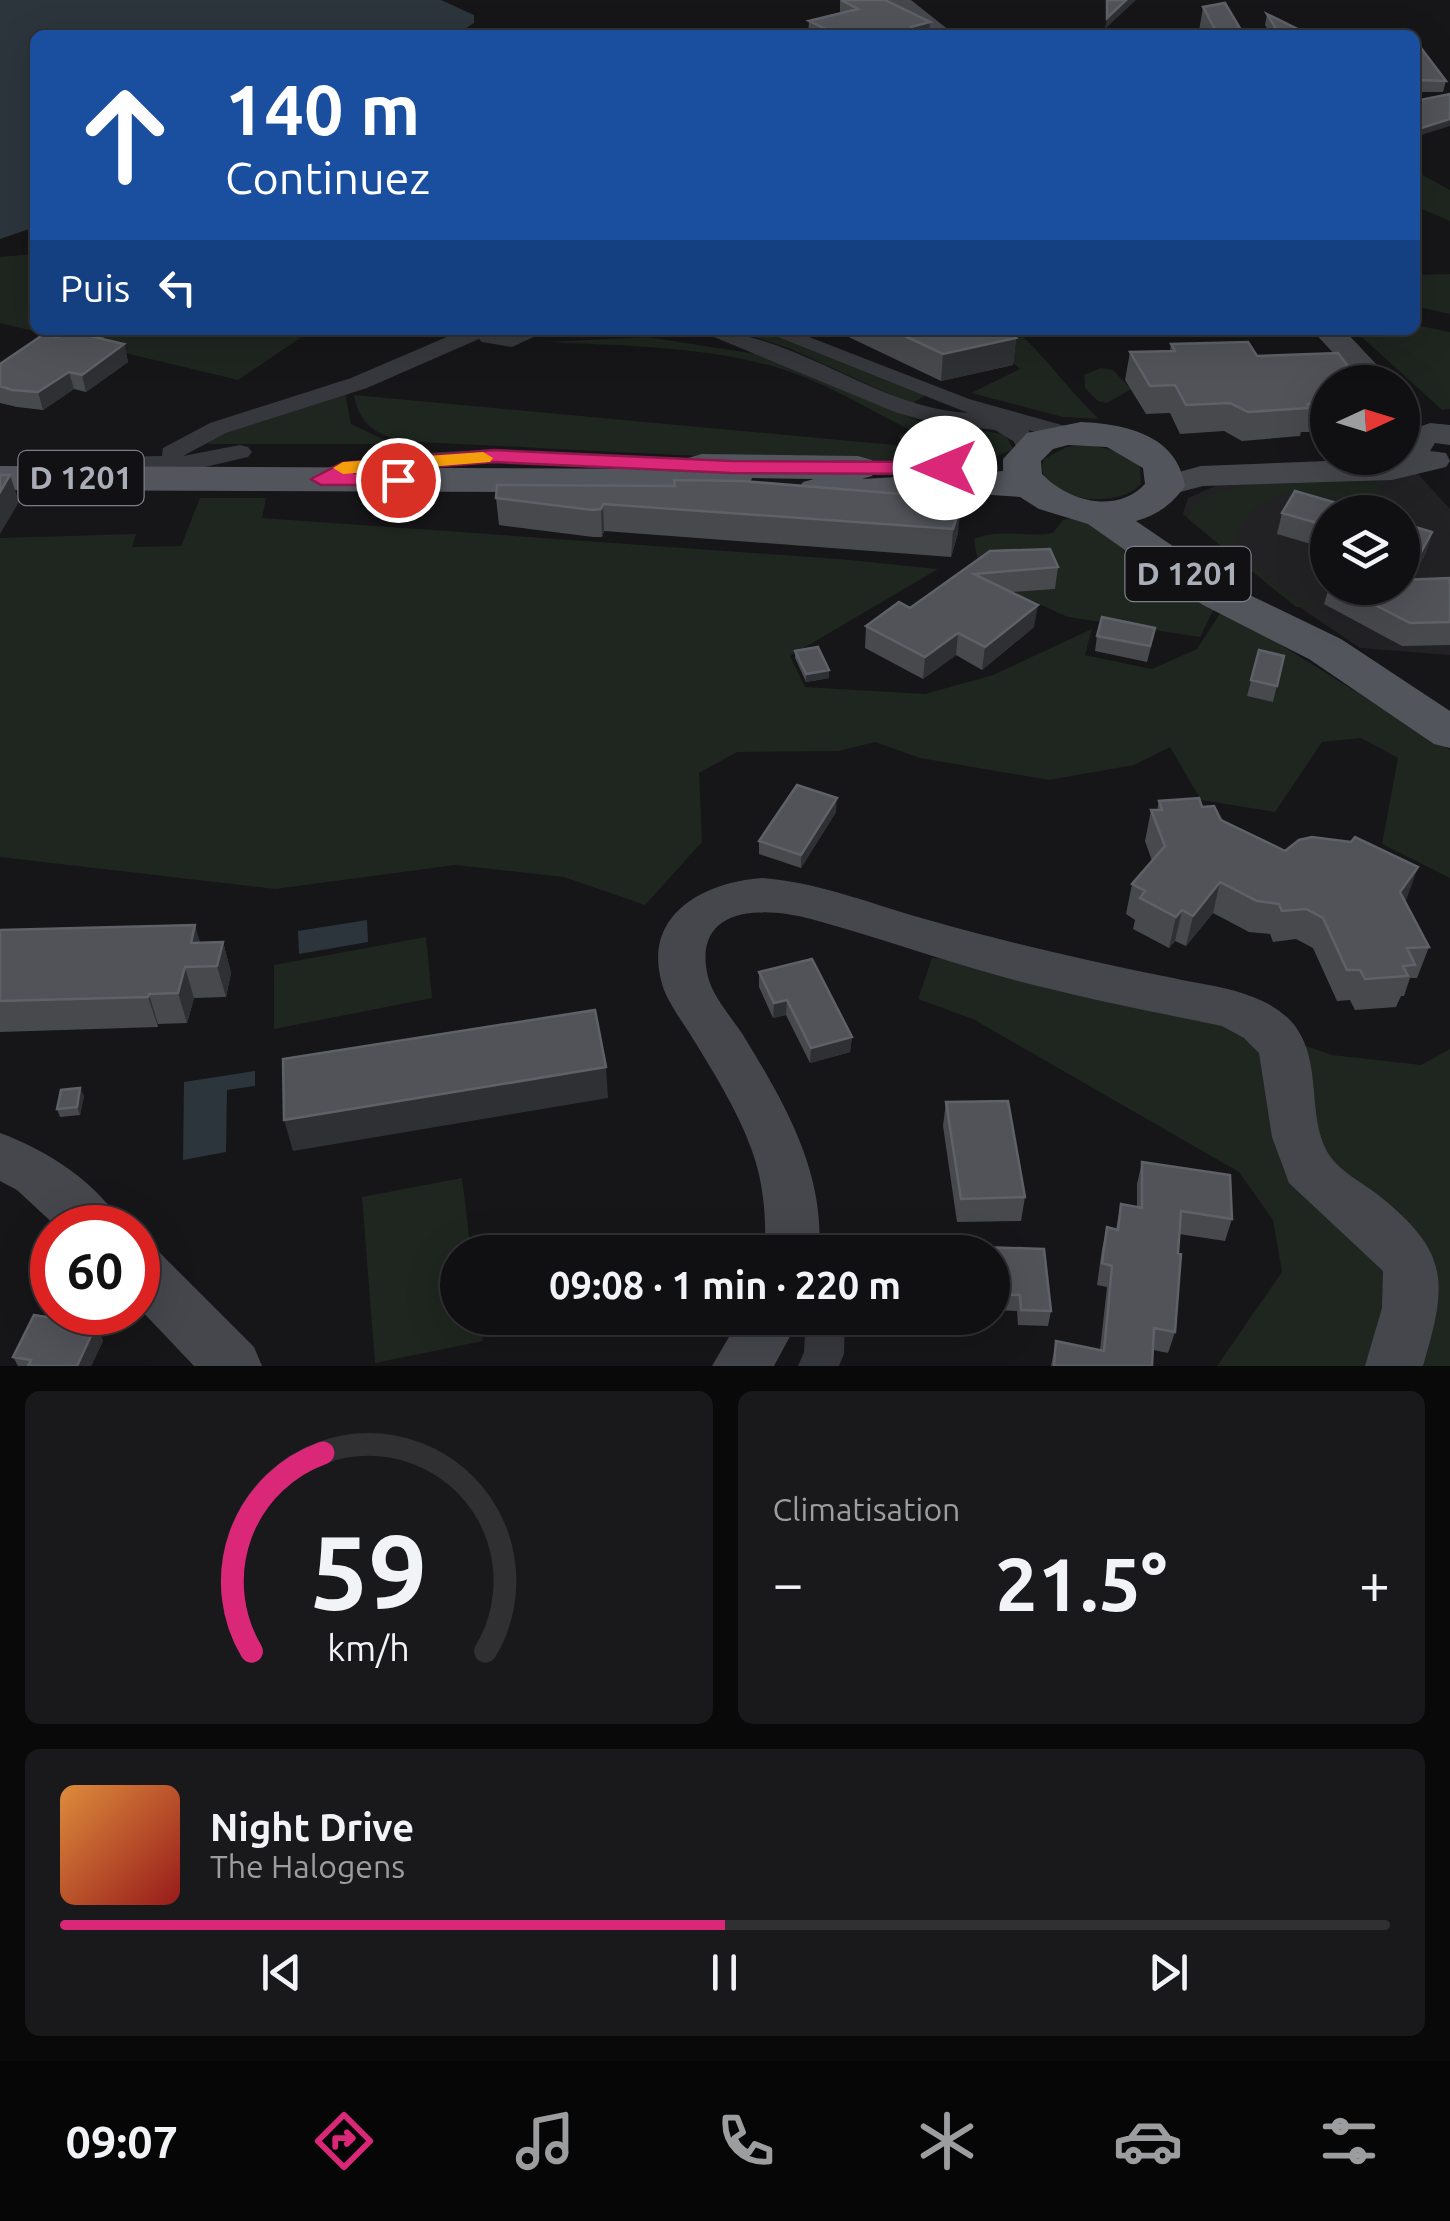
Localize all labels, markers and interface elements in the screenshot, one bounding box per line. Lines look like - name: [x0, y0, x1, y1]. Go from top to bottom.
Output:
- icon: ahead: [60, 70, 190, 200]
- text: 140 m: [225, 70, 420, 148]
- text: Continuez: [225, 152, 430, 203]
- icon: left: [150, 260, 205, 315]
- text: Puis: [60, 267, 130, 309]
- north arrow: [1310, 365, 1420, 475]
- map controls: [1310, 365, 1420, 605]
- position arrow: [893, 416, 997, 520]
- pin: [356, 438, 441, 523]
- road number: D 1201: [18, 451, 144, 505]
- icon: arrive: [371, 453, 426, 508]
- button: layers: [1310, 495, 1420, 605]
- road number: D 1201: [1126, 547, 1250, 601]
- speed limit sign: 60: [30, 1205, 160, 1335]
- text: 09:08 · 1 min · 220 m: [549, 1264, 901, 1306]
- text: Climatisation: [773, 1491, 960, 1527]
- text: 59: [310, 1512, 427, 1629]
- text: 21.5°: [995, 1541, 1167, 1625]
- text: −: [773, 1552, 804, 1613]
- text: +: [1359, 1552, 1390, 1613]
- text: km/h: [327, 1628, 410, 1668]
- text: Night Drive: [210, 1806, 414, 1848]
- text: The Halogens: [210, 1848, 405, 1884]
- icon: previous: [254, 1945, 309, 2000]
- icon: pause: [697, 1945, 752, 2000]
- icon: next: [1141, 1945, 1196, 2000]
- icon: directions: [309, 2106, 379, 2176]
- icon: music: [510, 2106, 580, 2176]
- icon: phone: [711, 2106, 781, 2176]
- icon: climate: [912, 2106, 982, 2176]
- icon: car: [1113, 2106, 1183, 2176]
- icon: filters: [1314, 2106, 1384, 2176]
- text: 09:07: [66, 2116, 178, 2167]

